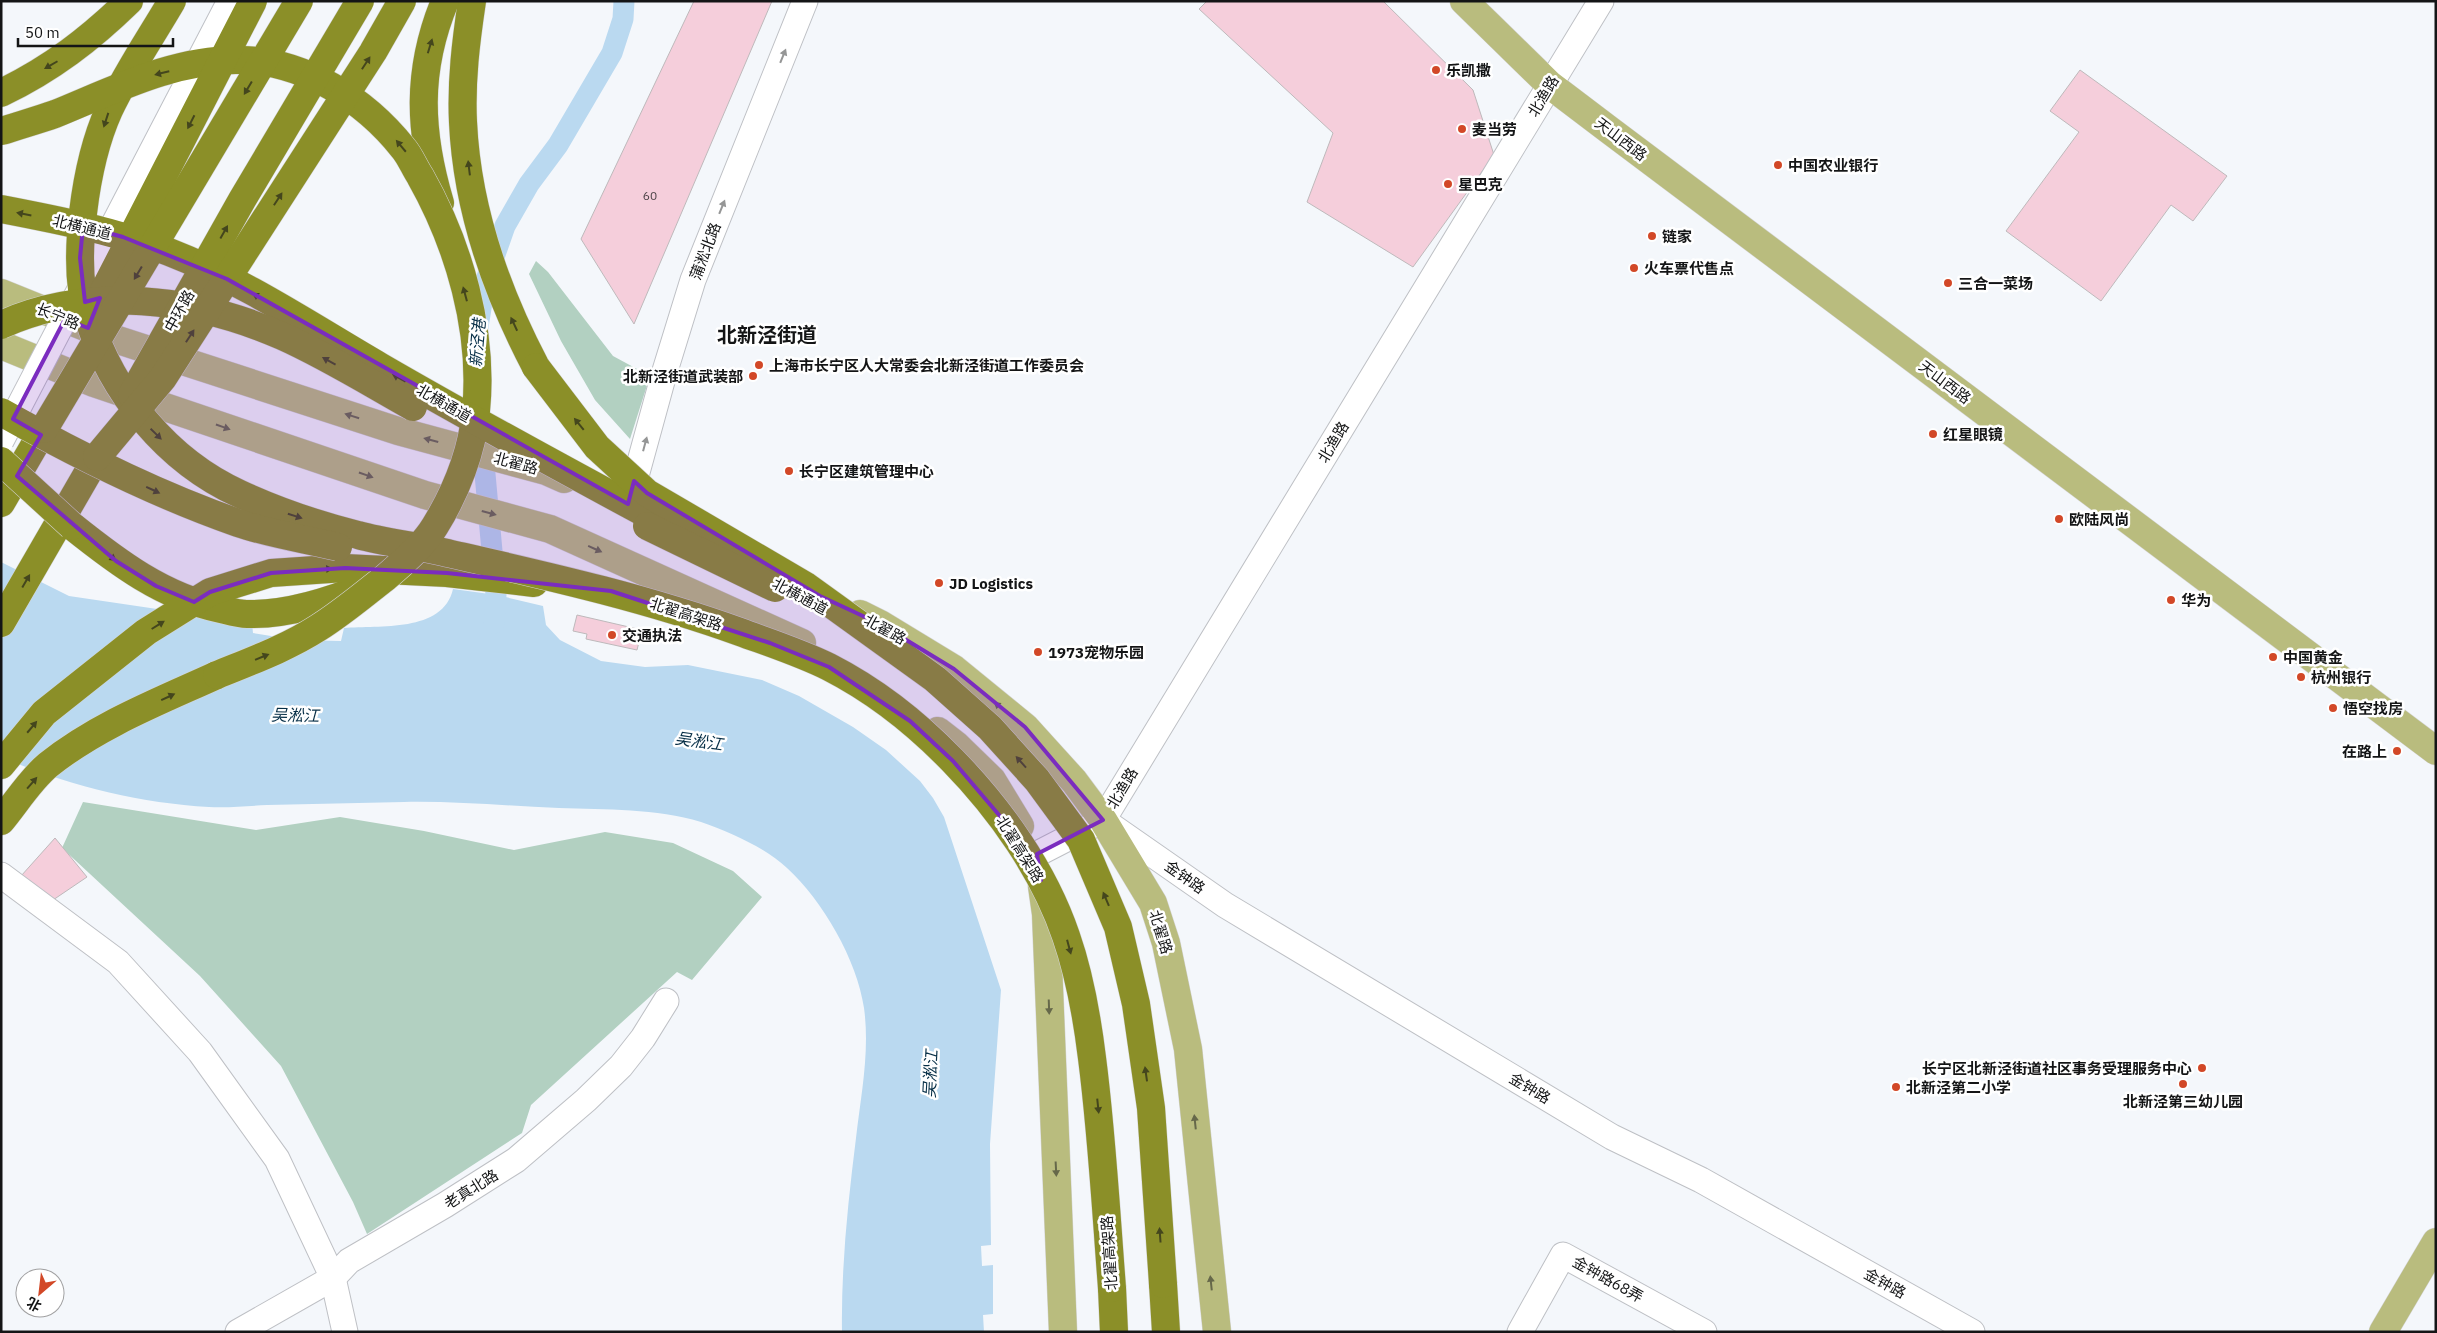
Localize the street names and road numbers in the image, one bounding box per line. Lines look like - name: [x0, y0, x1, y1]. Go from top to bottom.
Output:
- street label: 北渔路: [1523, 72, 1563, 120]
- street label: 天山西路: [1591, 113, 1651, 165]
- street label: 北横通道: [51, 211, 113, 243]
- street label: 蒲淞北路: [685, 220, 725, 282]
- street label: 中环路: [160, 287, 198, 335]
- street label: 长宁路: [34, 299, 82, 333]
- street label: 天山西路: [1915, 356, 1975, 408]
- street label: 北横通道: [413, 380, 475, 426]
- street label: 北渔路: [1313, 418, 1353, 466]
- street label: 北翟路: [492, 448, 540, 478]
- street label: 北横通道: [769, 574, 831, 618]
- street label: 北翟高架路: [647, 593, 725, 635]
- street label: 北翟路: [861, 610, 909, 648]
- street label: 北渔路: [1102, 764, 1142, 812]
- street label: 北翟高架路: [992, 812, 1048, 886]
- street label: 金钟路: [1161, 856, 1209, 898]
- street label: 北翟路: [1145, 908, 1177, 956]
- street label: 金钟路: [1506, 1068, 1554, 1108]
- street label: 老真北路: [441, 1165, 501, 1213]
- street label: 北翟高架路: [1097, 1215, 1121, 1291]
- street label: 金钟路68弄: [1569, 1252, 1647, 1306]
- street label: 金钟路: [1861, 1264, 1909, 1302]

